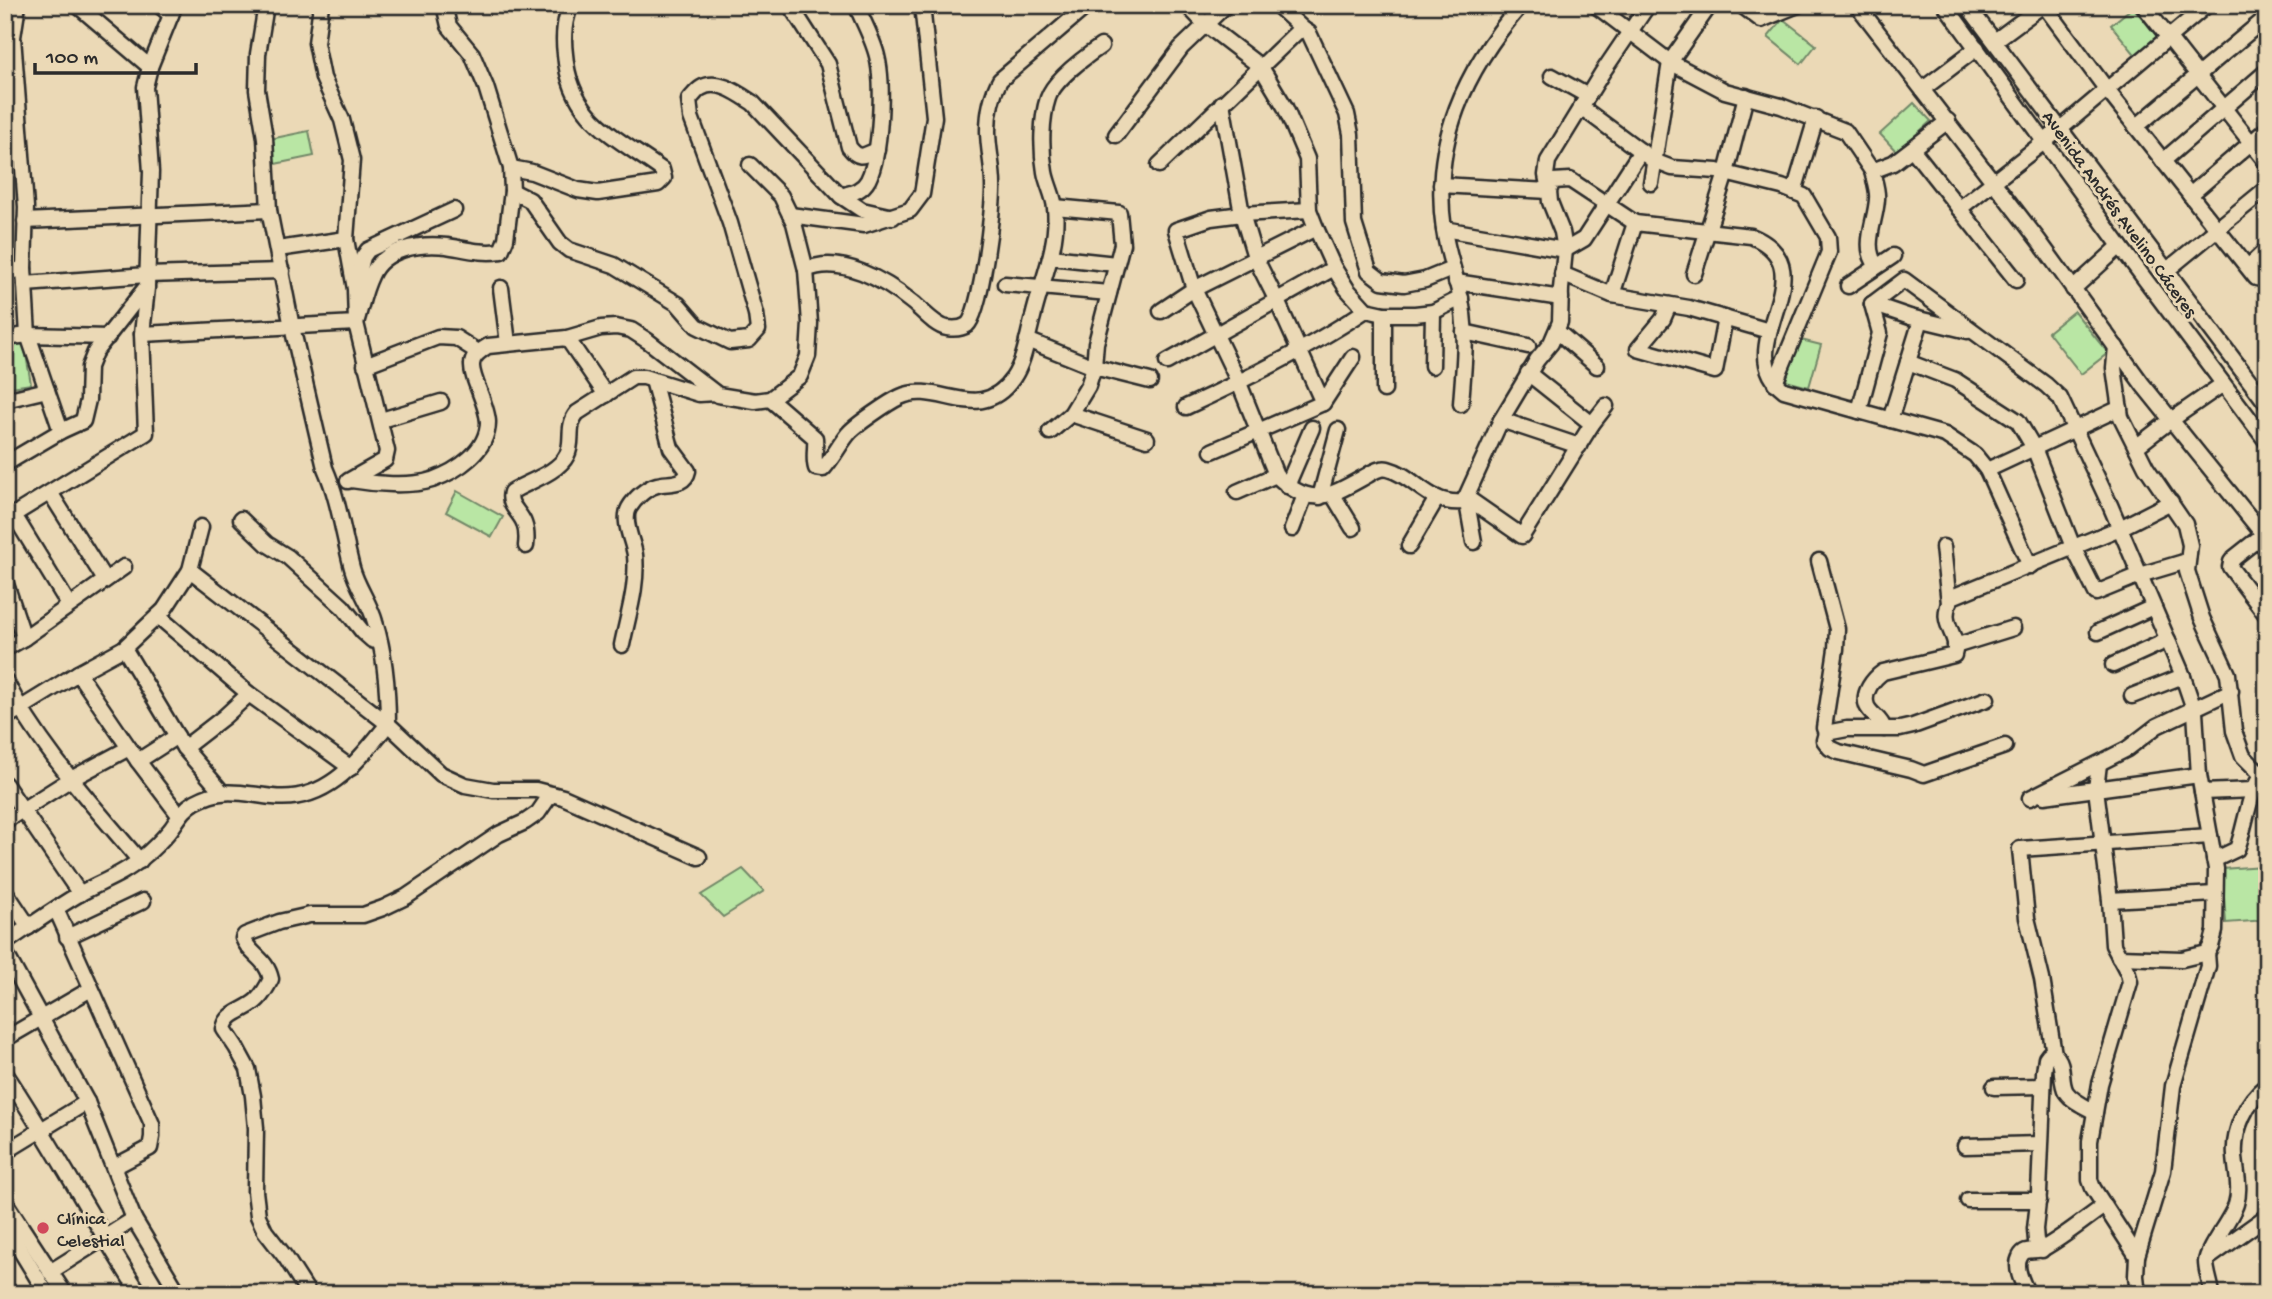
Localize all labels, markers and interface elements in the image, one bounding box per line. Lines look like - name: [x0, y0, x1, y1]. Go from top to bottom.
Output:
- scale bar: [35, 32, 196, 76]
- text: 100 m: [45, 47, 98, 72]
- street label: Avenida Andrés Avelino Cáceres: [2035, 107, 2201, 324]
- place label: Clínica Celestial: [57, 1209, 125, 1254]
- marker: Clínica Celestial: [35, 1220, 51, 1236]

